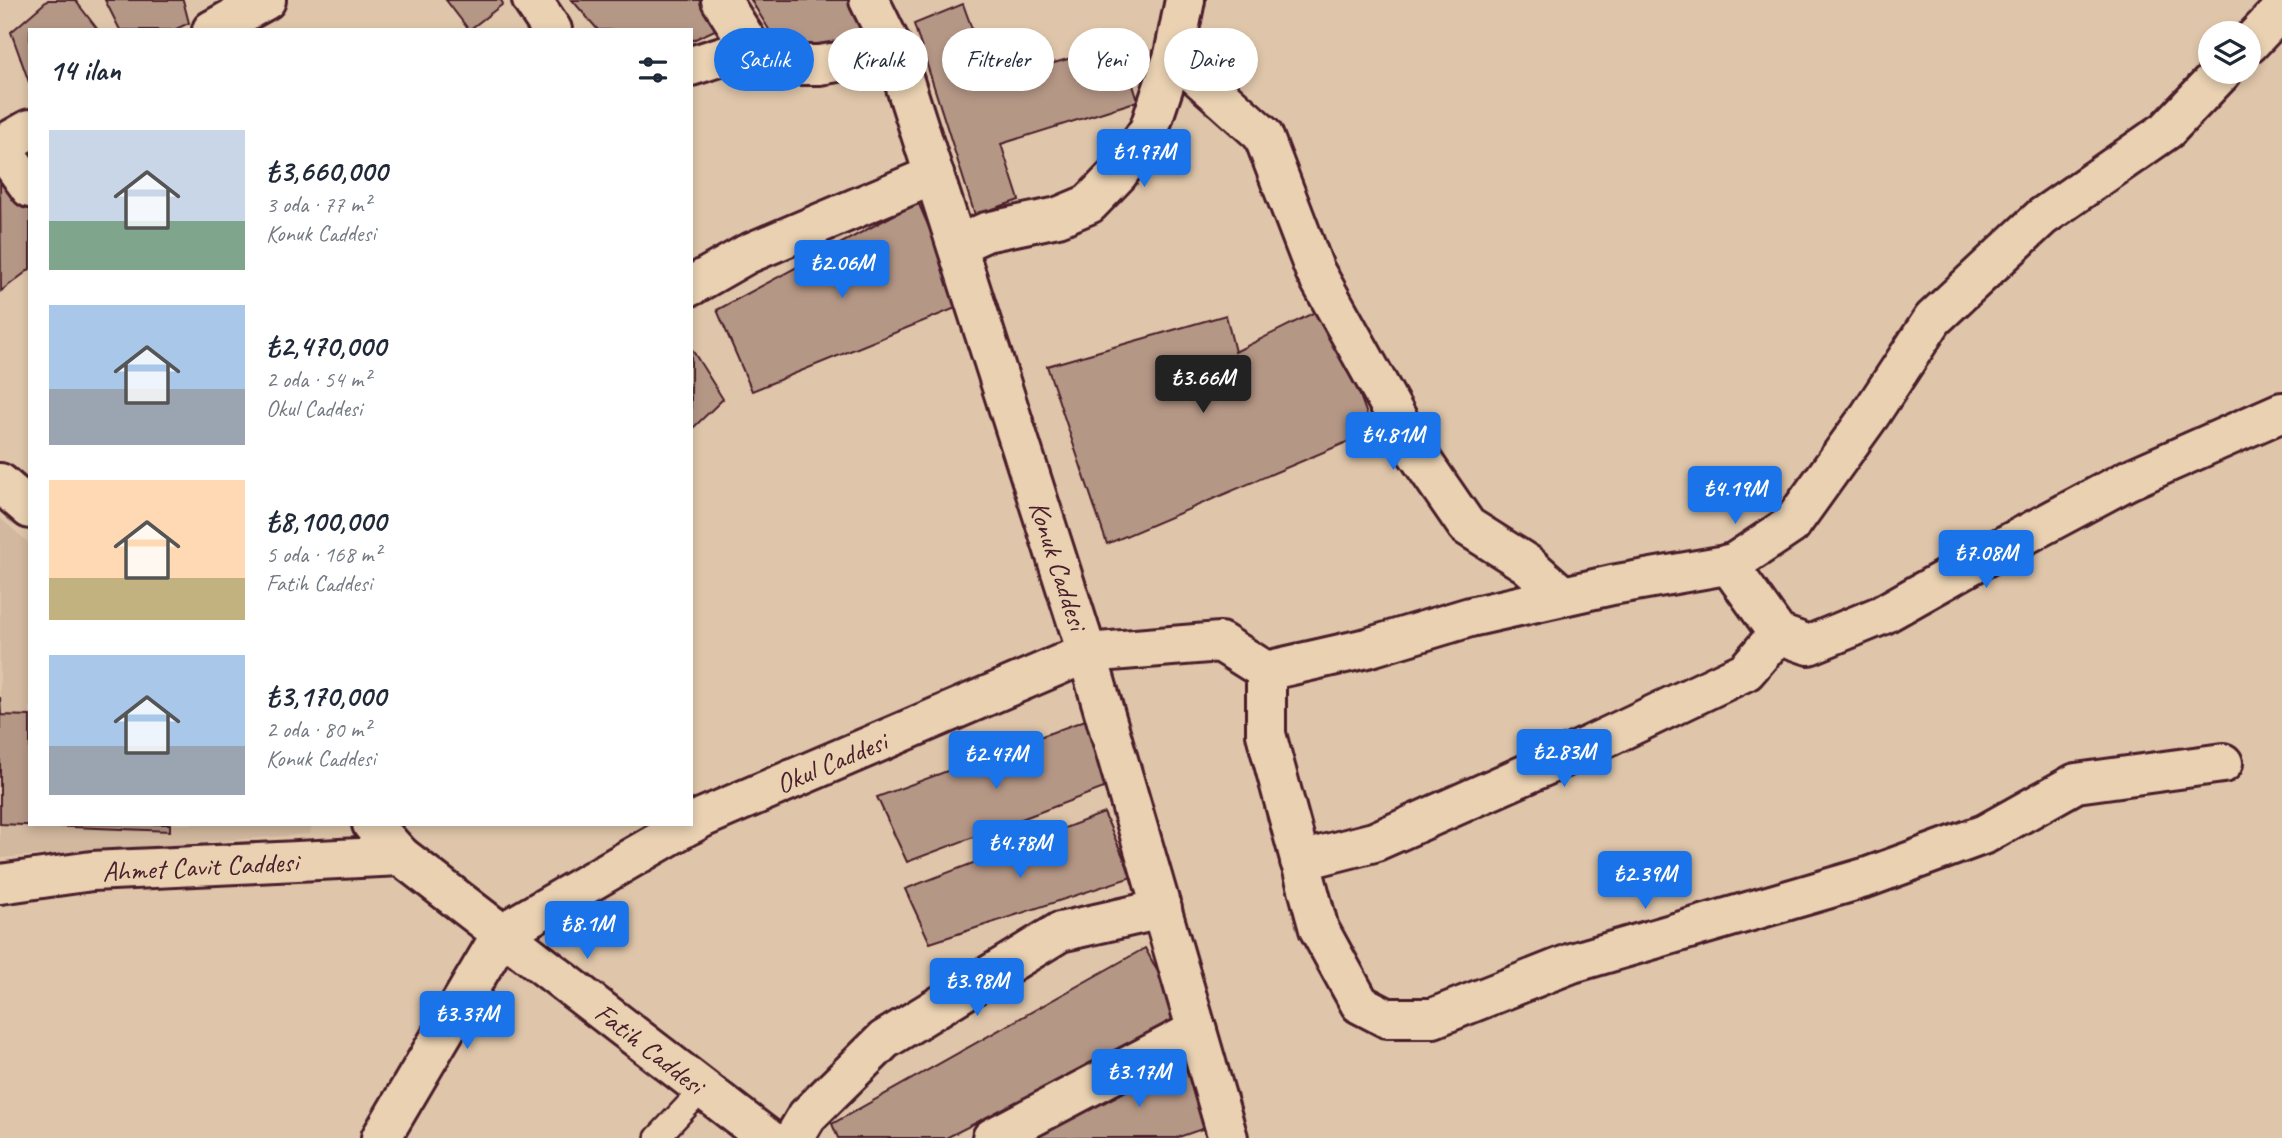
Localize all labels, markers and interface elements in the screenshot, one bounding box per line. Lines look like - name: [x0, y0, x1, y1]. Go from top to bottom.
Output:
- map controls: [2198, 21, 2261, 84]
- button: layers: [2198, 21, 2261, 84]
- chip: Satılık: [714, 28, 814, 91]
- chip: Kiralık: [828, 28, 928, 91]
- chip: Filtreler: [942, 28, 1054, 91]
- chip: Yeni: [1068, 28, 1150, 91]
- chip: Daire: [1164, 28, 1258, 91]
- text: 14 ilan: [49, 51, 121, 89]
- icon: filters: [634, 51, 672, 89]
- pin: ₺1.97M: [1087, 130, 1201, 189]
- text: ₺1.97M: [1113, 137, 1175, 166]
- text: ₺3,660,000: [266, 152, 387, 190]
- icon: home: [105, 158, 189, 242]
- text: 3 oda · 77 m²: [266, 190, 370, 219]
- text: Konuk Caddesi: [266, 219, 375, 248]
- pin: ₺2.06M: [785, 240, 899, 300]
- text: ₺2.06M: [810, 248, 874, 277]
- text: ₺2,470,000: [266, 327, 386, 365]
- icon: home: [105, 333, 189, 417]
- pin: ₺3.66M: [1146, 356, 1260, 415]
- text: ₺3.66M: [1171, 363, 1235, 392]
- text: 2 oda · 54 m²: [266, 365, 370, 394]
- text: Okul Caddesi: [266, 394, 362, 423]
- pin: ₺4.81M: [1336, 412, 1450, 472]
- text: ₺4.81M: [1362, 420, 1424, 449]
- pin: ₺4.19M: [1678, 466, 1792, 526]
- text: ₺4.19M: [1704, 474, 1766, 503]
- street label: Konuk Caddesi: [1021, 496, 1097, 638]
- text: ₺8,100,000: [266, 502, 386, 540]
- icon: home: [105, 508, 189, 592]
- pin: ₺7.08M: [1929, 530, 2043, 590]
- text: ₺7.08M: [1955, 538, 2017, 567]
- text: 5 oda · 168 m²: [266, 540, 381, 569]
- text: Fatih Caddesi: [266, 569, 372, 598]
- text: ₺3,170,000: [266, 677, 386, 715]
- icon: home: [105, 683, 189, 767]
- text: 2 oda · 80 m²: [266, 715, 370, 744]
- street label: Okul Caddesi: [771, 722, 895, 801]
- pin: ₺2.83M: [1507, 730, 1621, 789]
- pin: ₺2.47M: [939, 732, 1053, 791]
- text: ₺2.83M: [1533, 737, 1595, 766]
- text: ₺2.47M: [965, 739, 1027, 768]
- text: Konuk Caddesi: [266, 744, 375, 773]
- pin: ₺4.78M: [963, 820, 1077, 880]
- text: ₺4.78M: [989, 828, 1051, 857]
- street label: Ahmet Cavit Caddesi: [101, 844, 303, 889]
- pin: ₺2.39M: [1588, 852, 1702, 911]
- text: ₺2.39M: [1614, 859, 1676, 888]
- pin: ₺8.1M: [538, 902, 636, 961]
- text: ₺8.1M: [561, 909, 613, 938]
- pin: ₺3.98M: [920, 958, 1034, 1018]
- text: ₺3.98M: [946, 966, 1008, 995]
- pin: ₺3.37M: [410, 992, 524, 1051]
- street label: Fatih Caddesi: [588, 995, 714, 1104]
- text: ₺3.37M: [436, 999, 498, 1028]
- pin: ₺3.17M: [1082, 1050, 1196, 1109]
- text: ₺3.17M: [1108, 1057, 1170, 1086]

